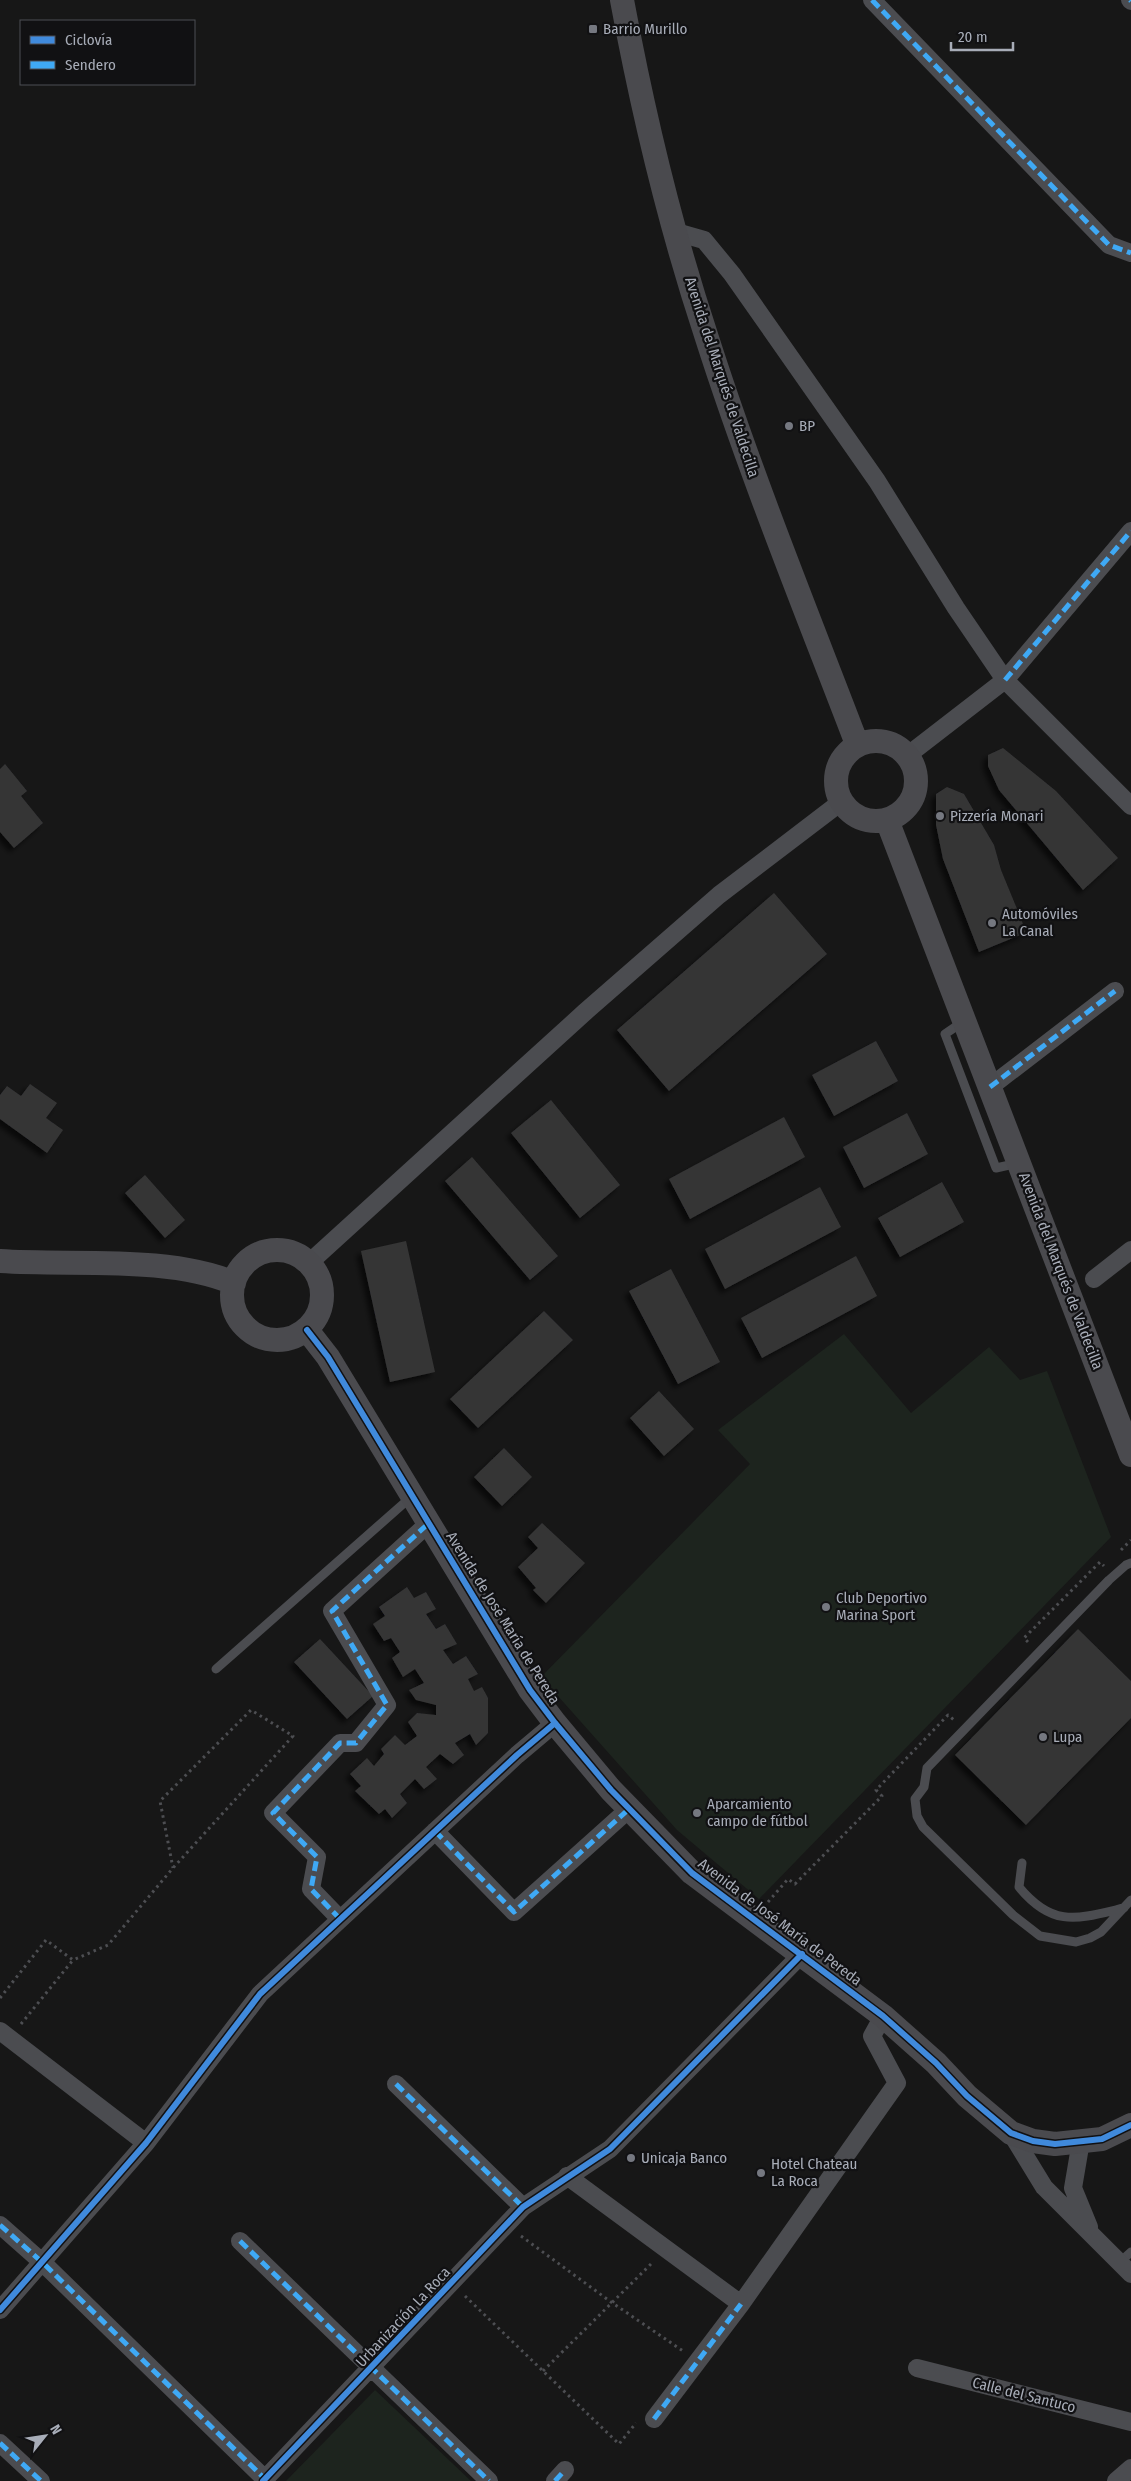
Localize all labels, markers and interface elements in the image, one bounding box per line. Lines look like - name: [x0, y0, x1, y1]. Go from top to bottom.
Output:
- legend: [20, 20, 195, 85]
- place label: Barrio Murillo: [603, 20, 688, 38]
- scale bar: [951, 20, 1014, 52]
- marker: Barrio Murillo: [587, 23, 599, 35]
- text: 20 m: [958, 28, 988, 46]
- text: Ciclovía: [65, 31, 112, 49]
- text: Sendero: [65, 56, 116, 74]
- street label: Avenida del Marqués de Valdecilla: [681, 275, 763, 479]
- place label: BP: [799, 417, 815, 435]
- marker: BP: [783, 420, 795, 432]
- place label: Pizzería Monari: [950, 807, 1044, 825]
- marker: Pizzería Monari: [934, 810, 946, 822]
- place label: Automóviles La Canal: [1002, 905, 1078, 940]
- marker: Automóviles La Canal: [986, 917, 998, 929]
- street label: Avenida del Marqués de Valdecilla: [1015, 1170, 1107, 1372]
- street label: Avenida de José María de Pereda: [442, 1528, 564, 1708]
- place label: Club Deportivo Marina Sport: [836, 1589, 927, 1624]
- marker: Club Deportivo Marina Sport: [820, 1601, 832, 1613]
- place label: Lupa: [1053, 1728, 1082, 1746]
- marker: Lupa: [1037, 1731, 1049, 1743]
- place label: Aparcamiento campo de fútbol: [707, 1795, 808, 1830]
- marker: Aparcamiento campo de fútbol: [691, 1807, 703, 1819]
- street label: Avenida de José María de Pereda: [695, 1855, 865, 1989]
- place label: Unicaja Banco: [641, 2149, 727, 2167]
- marker: Unicaja Banco: [625, 2152, 637, 2164]
- place label: Hotel Chateau La Roca: [771, 2155, 857, 2190]
- marker: Hotel Chateau La Roca: [755, 2167, 767, 2179]
- street label: Urbanización La Roca: [352, 2263, 454, 2371]
- street label: Calle del Santuco: [970, 2373, 1078, 2417]
- north arrow: [20, 2411, 70, 2461]
- text: N: [46, 2422, 65, 2438]

